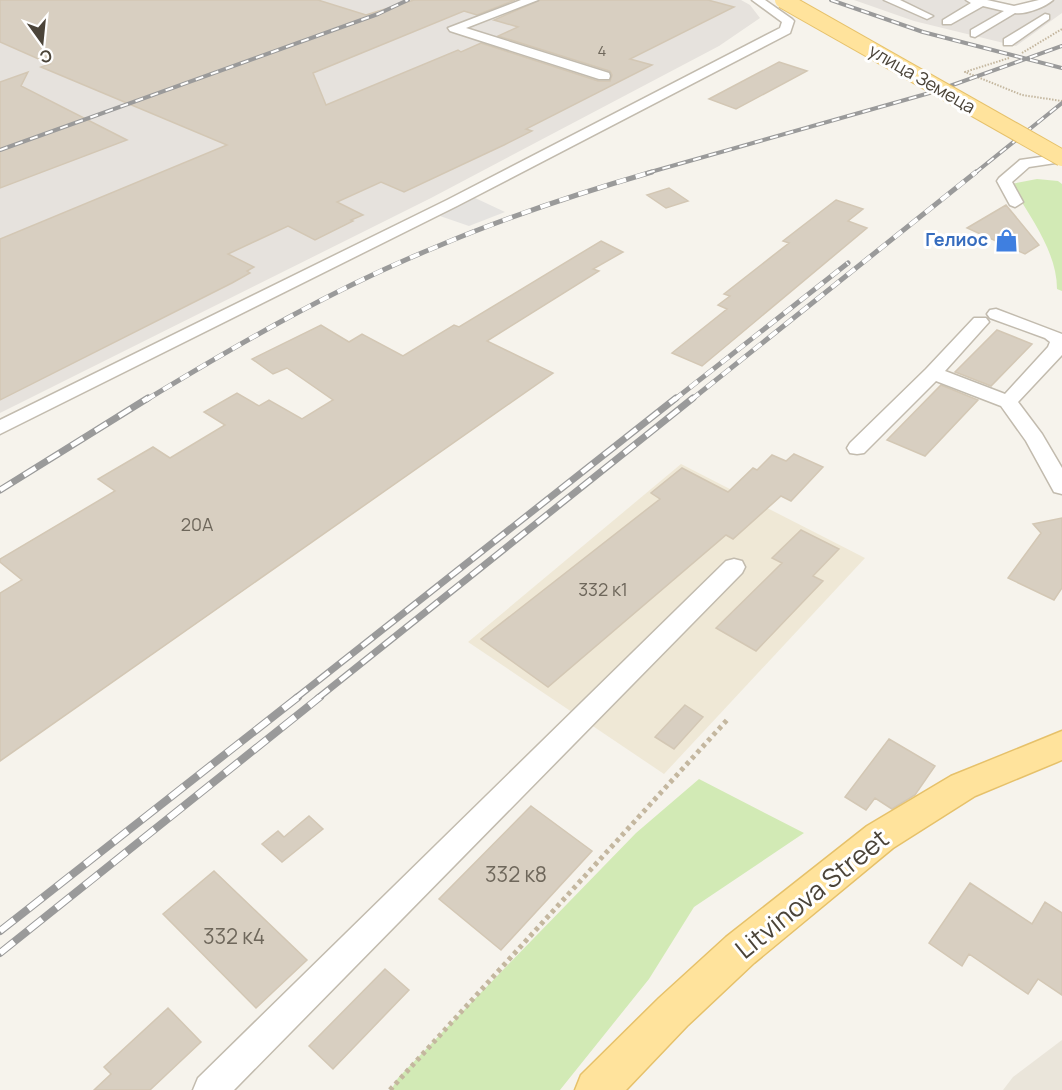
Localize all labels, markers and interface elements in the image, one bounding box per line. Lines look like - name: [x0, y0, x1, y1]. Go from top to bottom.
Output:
- north arrow: [12, 12, 72, 72]
- street label: улица Земеца: [865, 38, 980, 118]
- house number: 4: [598, 40, 607, 61]
- text: С: [37, 44, 54, 69]
- place label: Гелиос: [925, 227, 988, 251]
- shop icon: Гелиос: [993, 227, 1019, 253]
- house number: 20А: [181, 512, 214, 536]
- house number: 332 к1: [578, 577, 628, 601]
- street label: Litvinova Street: [727, 820, 896, 966]
- house number: 332 к8: [485, 860, 547, 888]
- house number: 332 к4: [203, 922, 265, 950]

